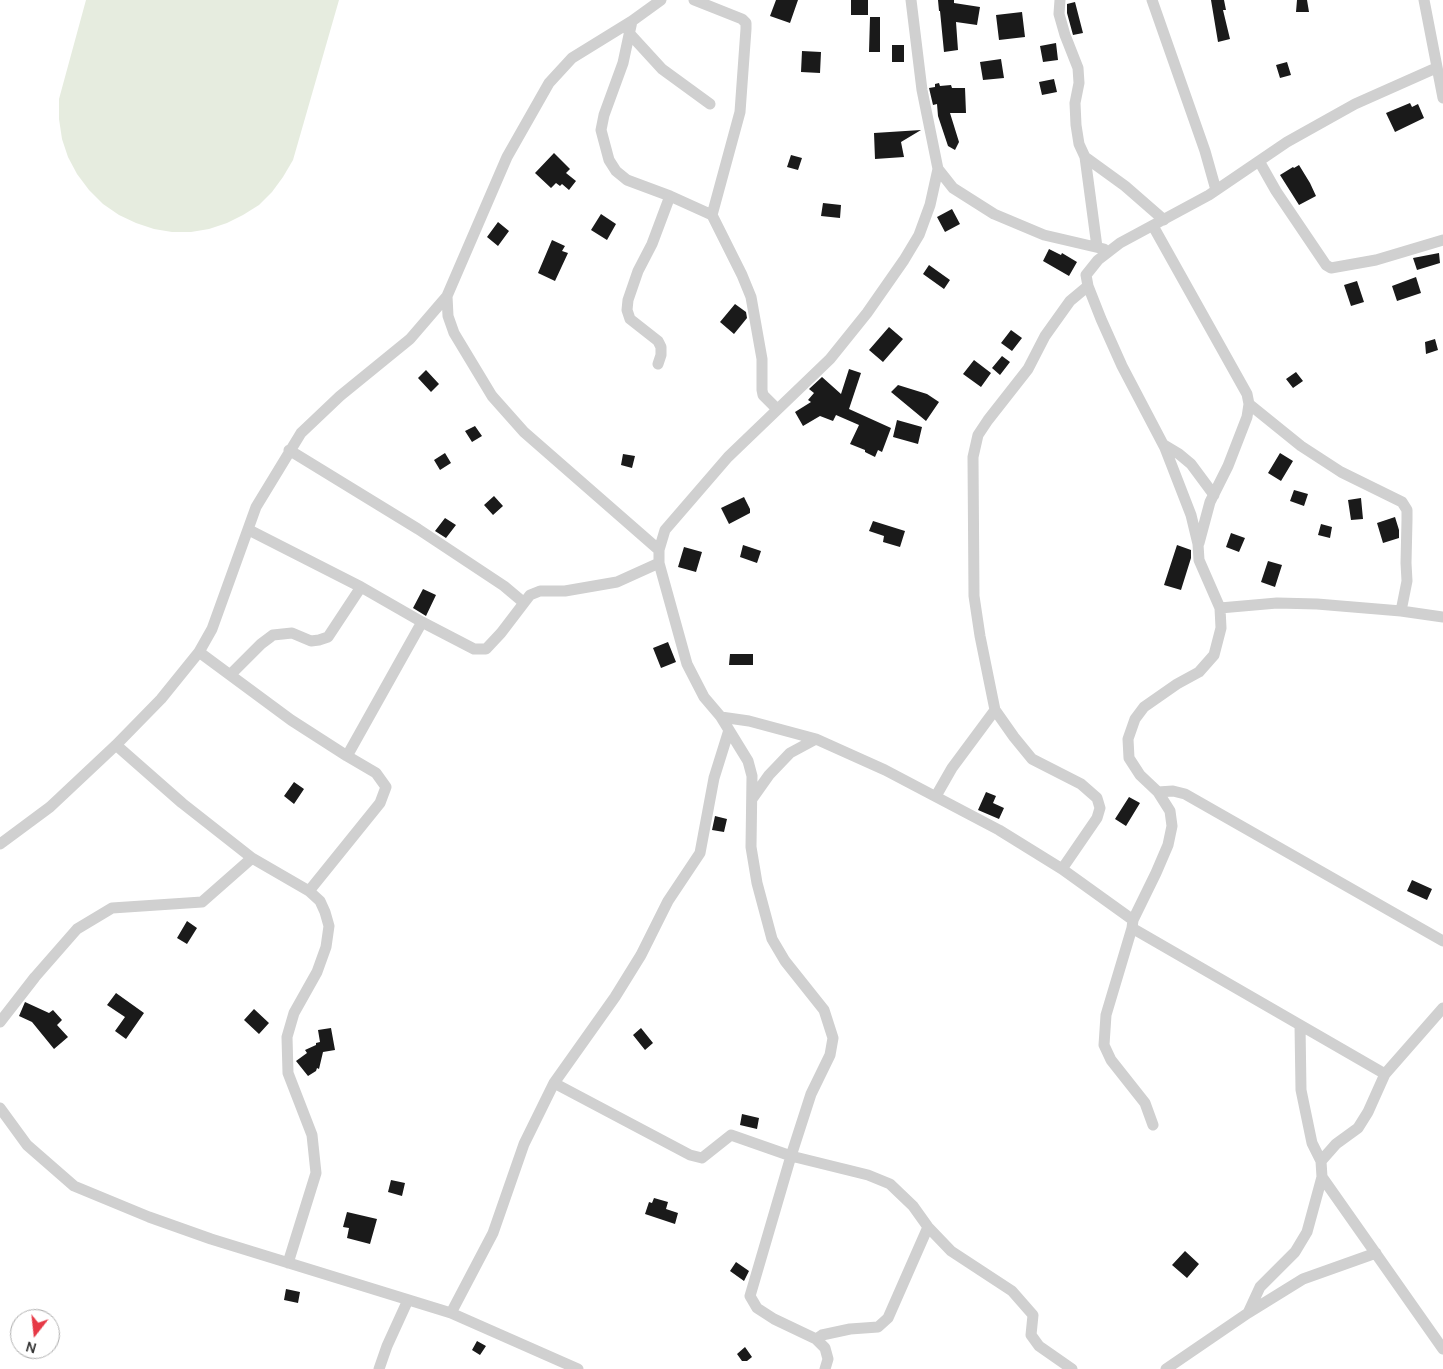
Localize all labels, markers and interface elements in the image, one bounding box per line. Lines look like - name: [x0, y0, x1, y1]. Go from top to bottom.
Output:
- north arrow: [10, 1309, 60, 1359]
- text: N: [24, 1337, 38, 1358]

